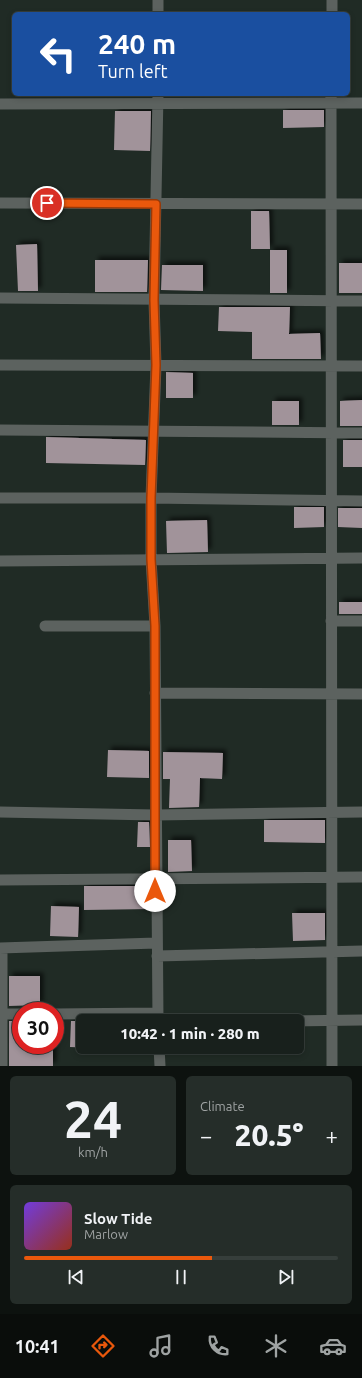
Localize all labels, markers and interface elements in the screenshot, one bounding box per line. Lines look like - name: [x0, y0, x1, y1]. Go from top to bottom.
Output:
- icon: left: [32, 28, 84, 80]
- text: 240 m: [98, 28, 176, 59]
- text: Turn left: [98, 61, 168, 81]
- pin: [30, 186, 64, 220]
- icon: arrive: [36, 192, 58, 214]
- position arrow: [134, 870, 176, 912]
- speed limit sign: 30: [12, 1002, 64, 1054]
- text: 10:42 · 1 min · 280 m: [120, 1025, 260, 1042]
- text: 24: [64, 1090, 122, 1148]
- text: Climate: [200, 1099, 245, 1113]
- text: 20.5°: [234, 1118, 304, 1152]
- text: −: [200, 1123, 212, 1148]
- text: +: [326, 1123, 338, 1148]
- text: km/h: [78, 1145, 108, 1159]
- text: Slow Tide: [84, 1210, 152, 1227]
- text: Marlow: [84, 1227, 128, 1241]
- icon: previous: [65, 1266, 87, 1288]
- icon: pause: [170, 1266, 192, 1288]
- icon: next: [275, 1266, 297, 1288]
- icon: directions: [89, 1332, 117, 1360]
- icon: music: [147, 1332, 175, 1360]
- icon: phone: [204, 1332, 232, 1360]
- icon: climate: [262, 1332, 290, 1360]
- icon: car: [319, 1332, 347, 1360]
- text: 10:41: [15, 1336, 60, 1356]

